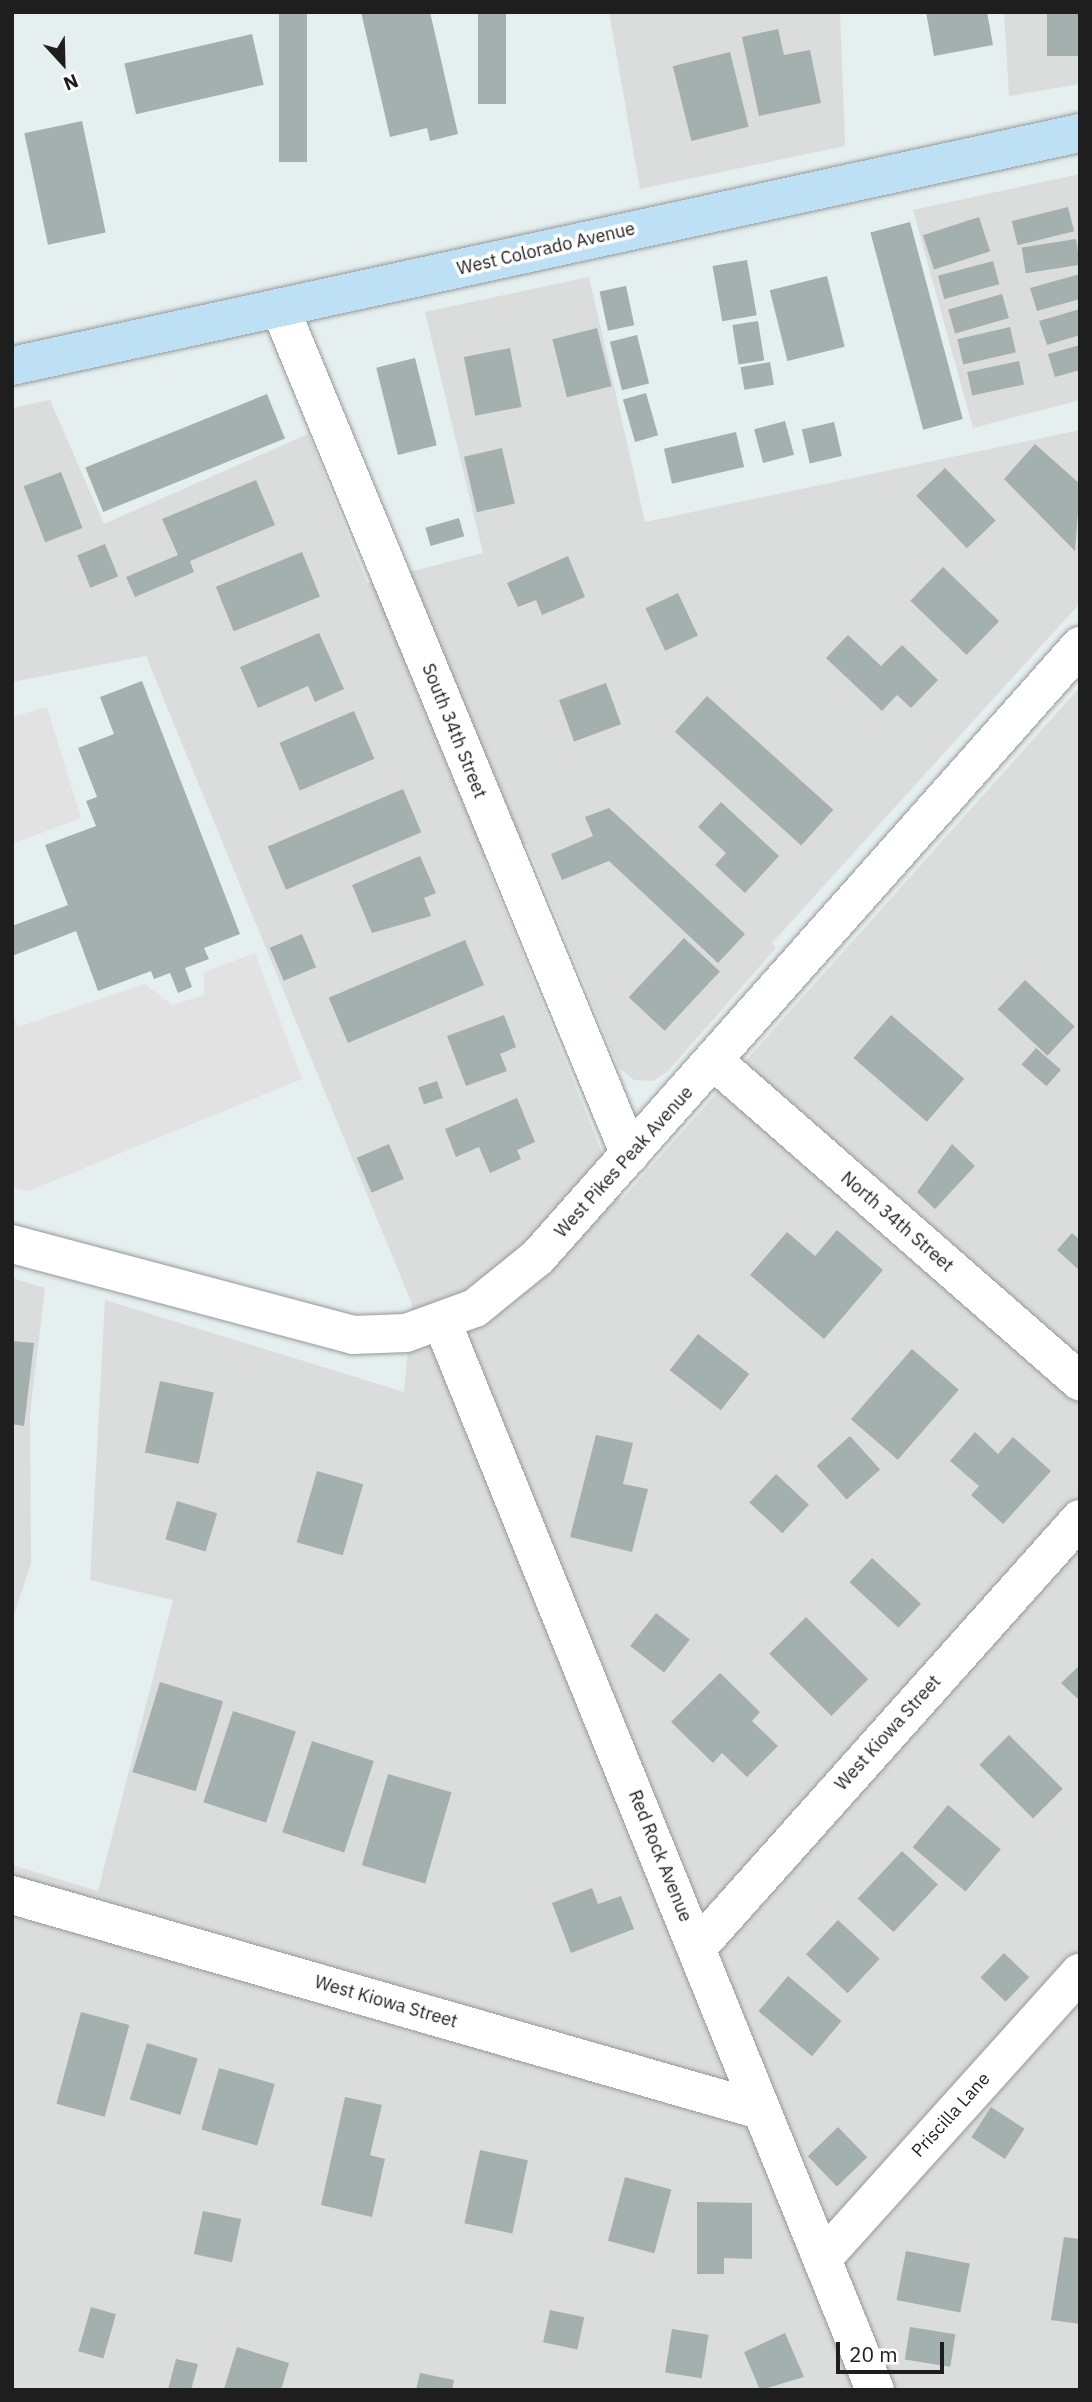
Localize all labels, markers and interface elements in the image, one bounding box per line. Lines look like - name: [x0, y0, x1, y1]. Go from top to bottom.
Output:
- north arrow: [28, 28, 98, 98]
- text: N: [60, 69, 82, 96]
- street label: West Colorado Avenue: [455, 218, 637, 280]
- street label: South 34th Street: [417, 661, 491, 801]
- street label: West Pikes Peak Avenue: [550, 1082, 698, 1242]
- street label: North 34th Street: [836, 1167, 958, 1277]
- street label: West Kiowa Street: [831, 1671, 945, 1795]
- street label: Red Rock Avenue: [624, 1787, 696, 1925]
- street label: West Kiowa Street: [312, 1971, 460, 2033]
- street label: Priscilla Lane: [907, 2068, 995, 2162]
- scale bar: [840, 2328, 948, 2372]
- text: 20 m: [849, 2340, 898, 2368]

